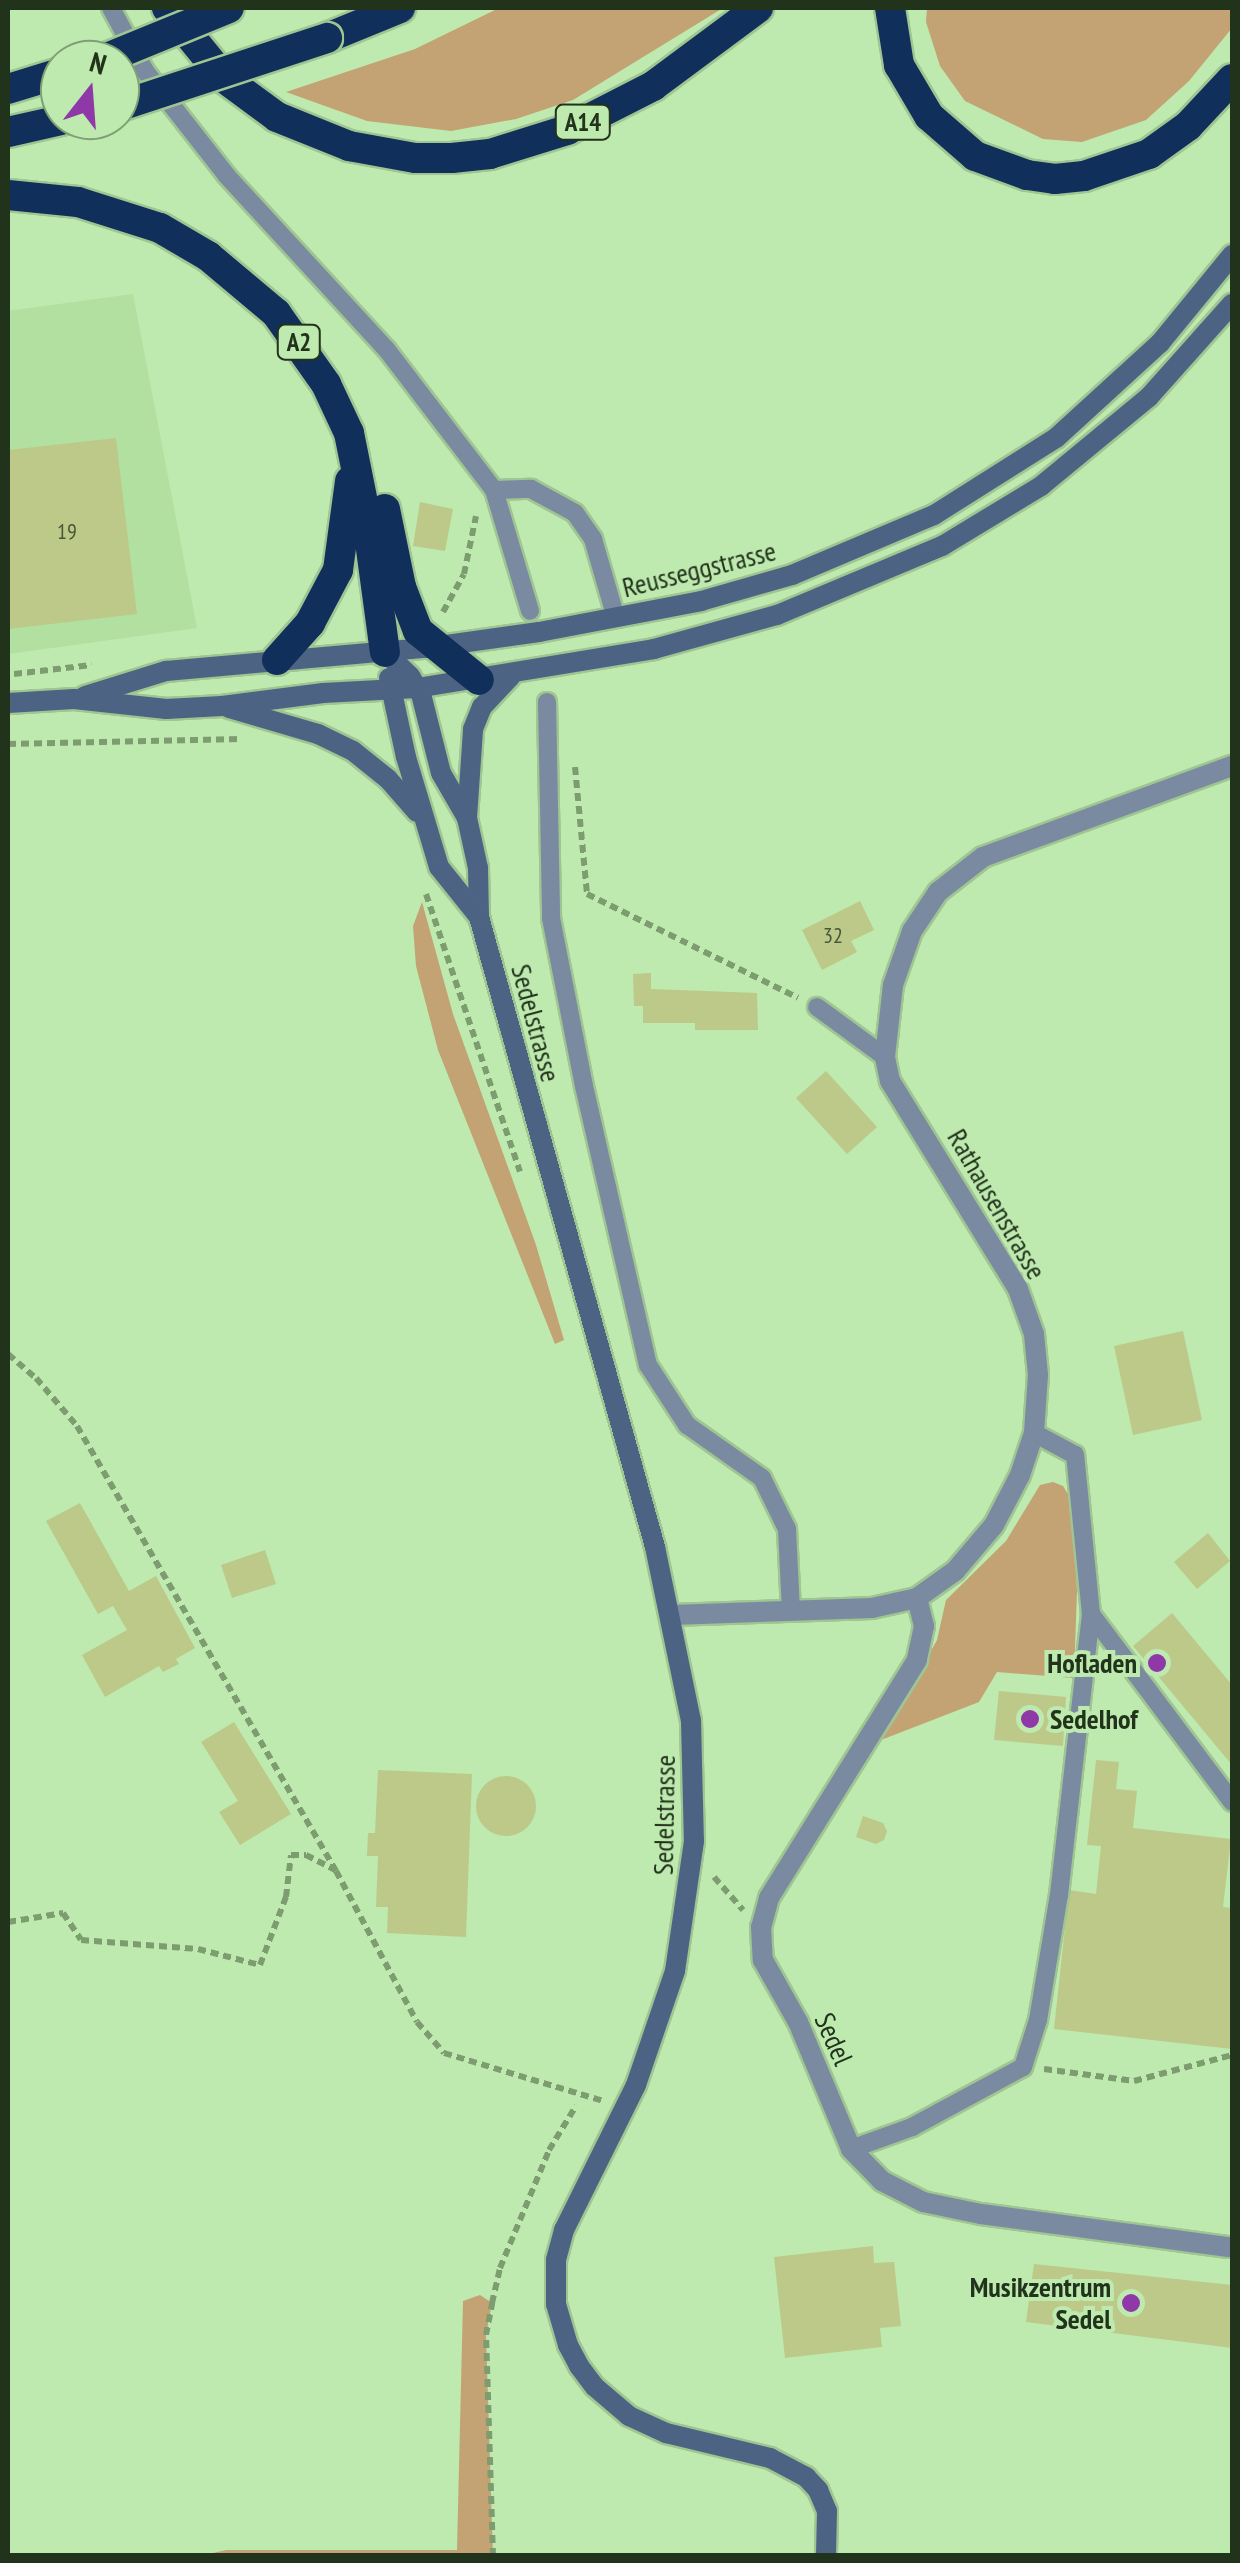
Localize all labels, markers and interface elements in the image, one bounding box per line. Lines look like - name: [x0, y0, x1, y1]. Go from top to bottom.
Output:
- north arrow: [40, 40, 140, 140]
- text: N: [86, 43, 111, 83]
- road number: A14: [553, 102, 613, 142]
- road number: A2: [276, 322, 322, 362]
- house number: 19: [57, 519, 77, 545]
- street label: Reusseggstrasse: [619, 534, 779, 604]
- house number: 32: [823, 923, 843, 949]
- street label: Sedelstrasse: [504, 961, 568, 1085]
- street label: Rathausenstrasse: [940, 1123, 1054, 1285]
- place label: Hofladen: [1047, 1646, 1137, 1680]
- marker: Hofladen: [1146, 1652, 1168, 1674]
- place label: Sedelhof: [1050, 1702, 1138, 1736]
- marker: Sedelhof: [1019, 1708, 1041, 1730]
- street label: Sedelstrasse: [646, 1755, 682, 1875]
- street label: Sedel: [808, 2008, 860, 2070]
- place label: Musikzentrum Sedel: [970, 2270, 1111, 2336]
- marker: Musikzentrum Sedel: [1120, 2292, 1142, 2314]

